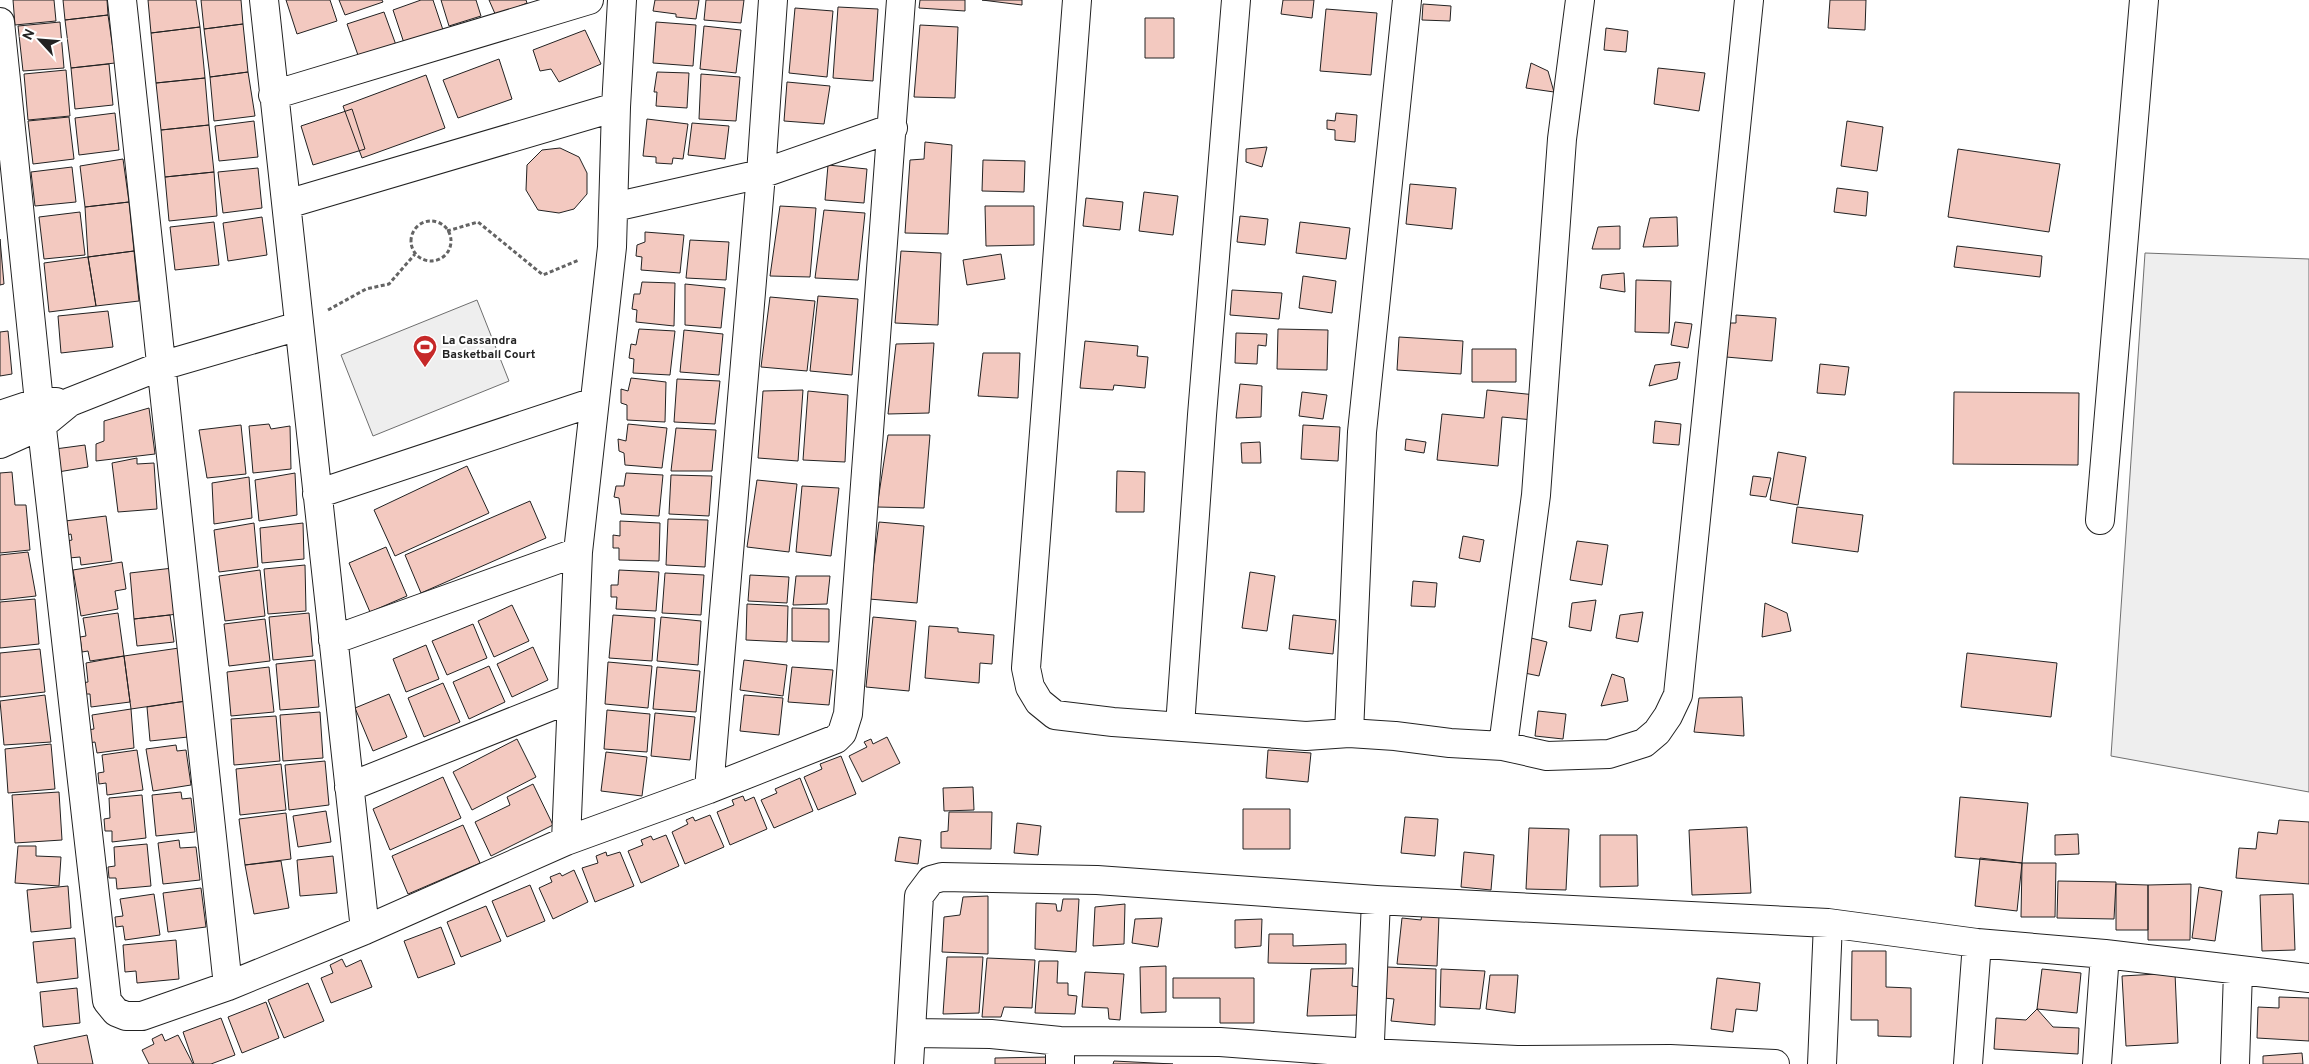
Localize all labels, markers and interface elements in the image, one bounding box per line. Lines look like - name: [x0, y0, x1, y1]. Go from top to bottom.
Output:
- north arrow: [15, 15, 65, 65]
- text: N: [20, 27, 40, 43]
- place label: La Cassandra Basketball Court: [442, 333, 536, 363]
- sports icon: La Cassandra Basketball Court: [412, 334, 438, 368]

